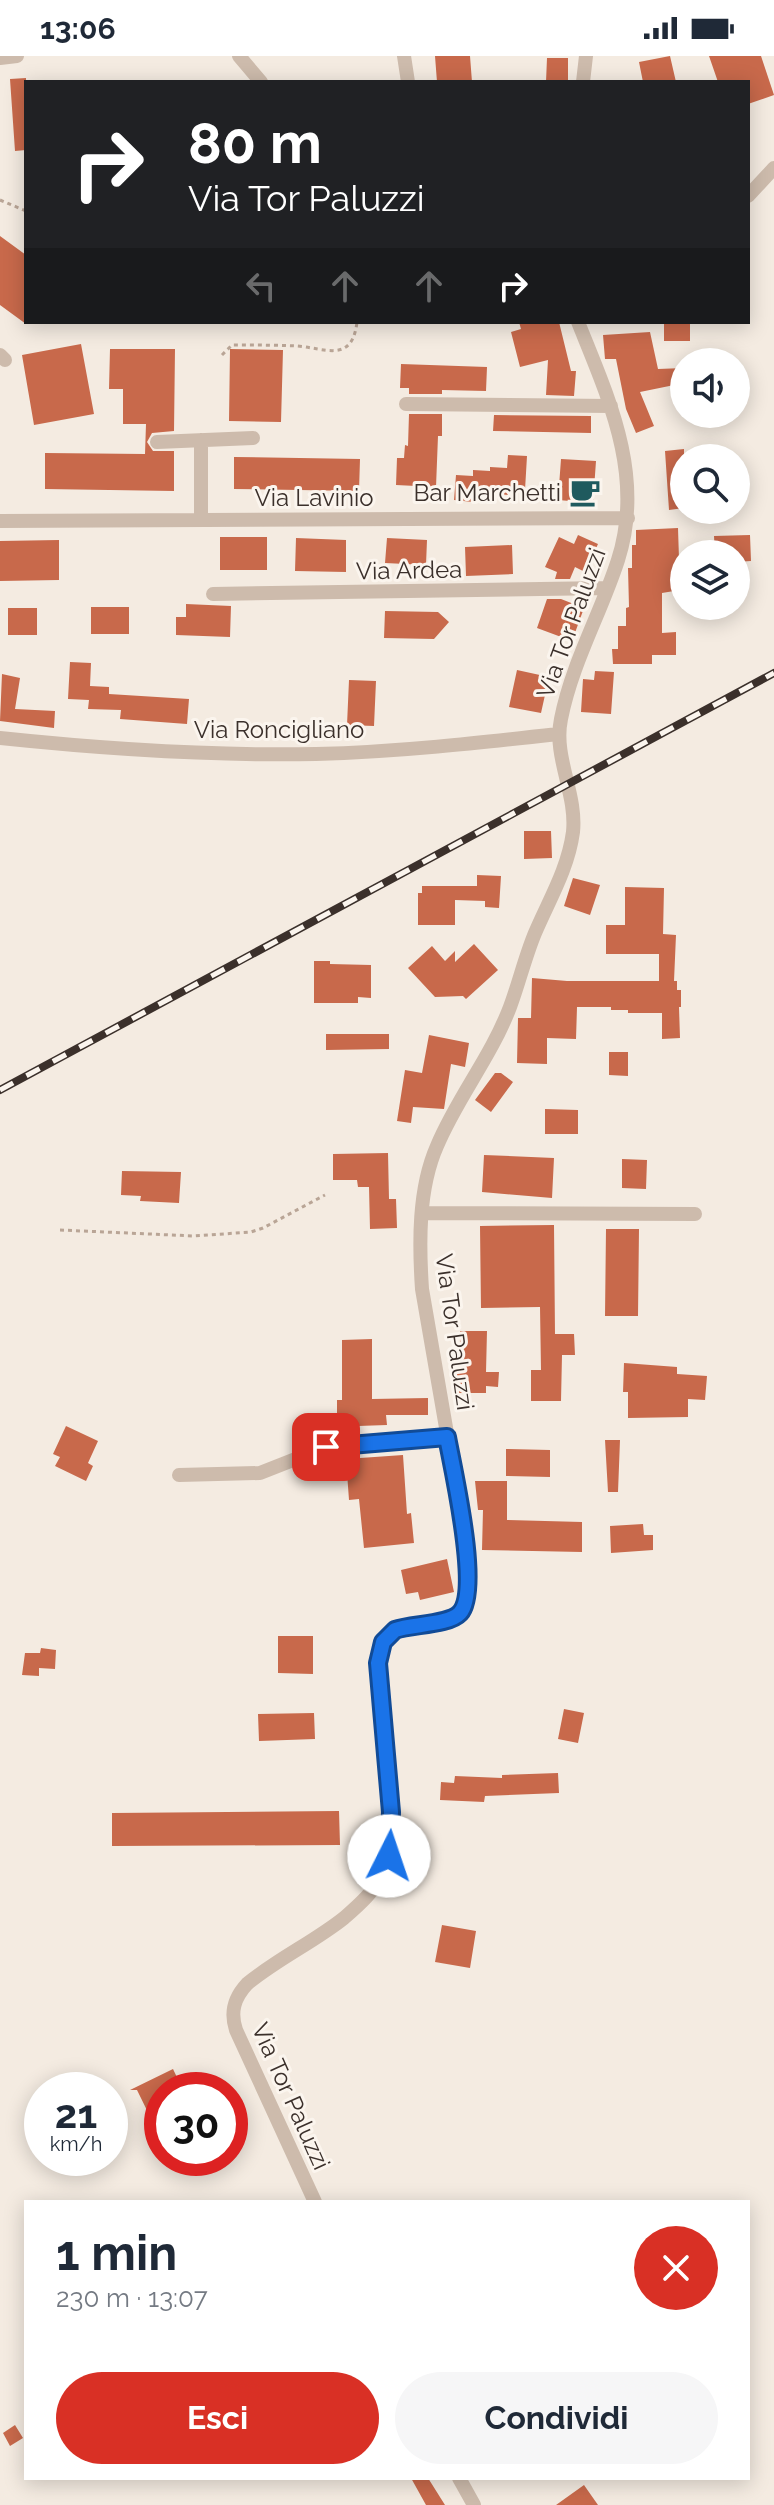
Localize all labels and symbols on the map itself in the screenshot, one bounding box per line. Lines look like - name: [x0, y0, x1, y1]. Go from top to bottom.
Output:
- cafe icon: Bar Marchetti: [568, 475, 602, 509]
- place label: Bar Marchetti: [413, 478, 561, 507]
- street label: Via Lavinio: [255, 483, 373, 512]
- street label: Via Tor Paluzzi: [530, 544, 612, 702]
- street label: Via Ardea: [356, 555, 462, 585]
- street label: Via Roncigliano: [194, 715, 364, 744]
- street label: Via Tor Paluzzi: [430, 1252, 480, 1412]
- pin: [292, 1413, 360, 1481]
- position arrow: [347, 1814, 431, 1898]
- street label: Via Tor Paluzzi: [246, 2018, 336, 2174]
- speed limit sign: 30: [144, 2072, 248, 2176]

